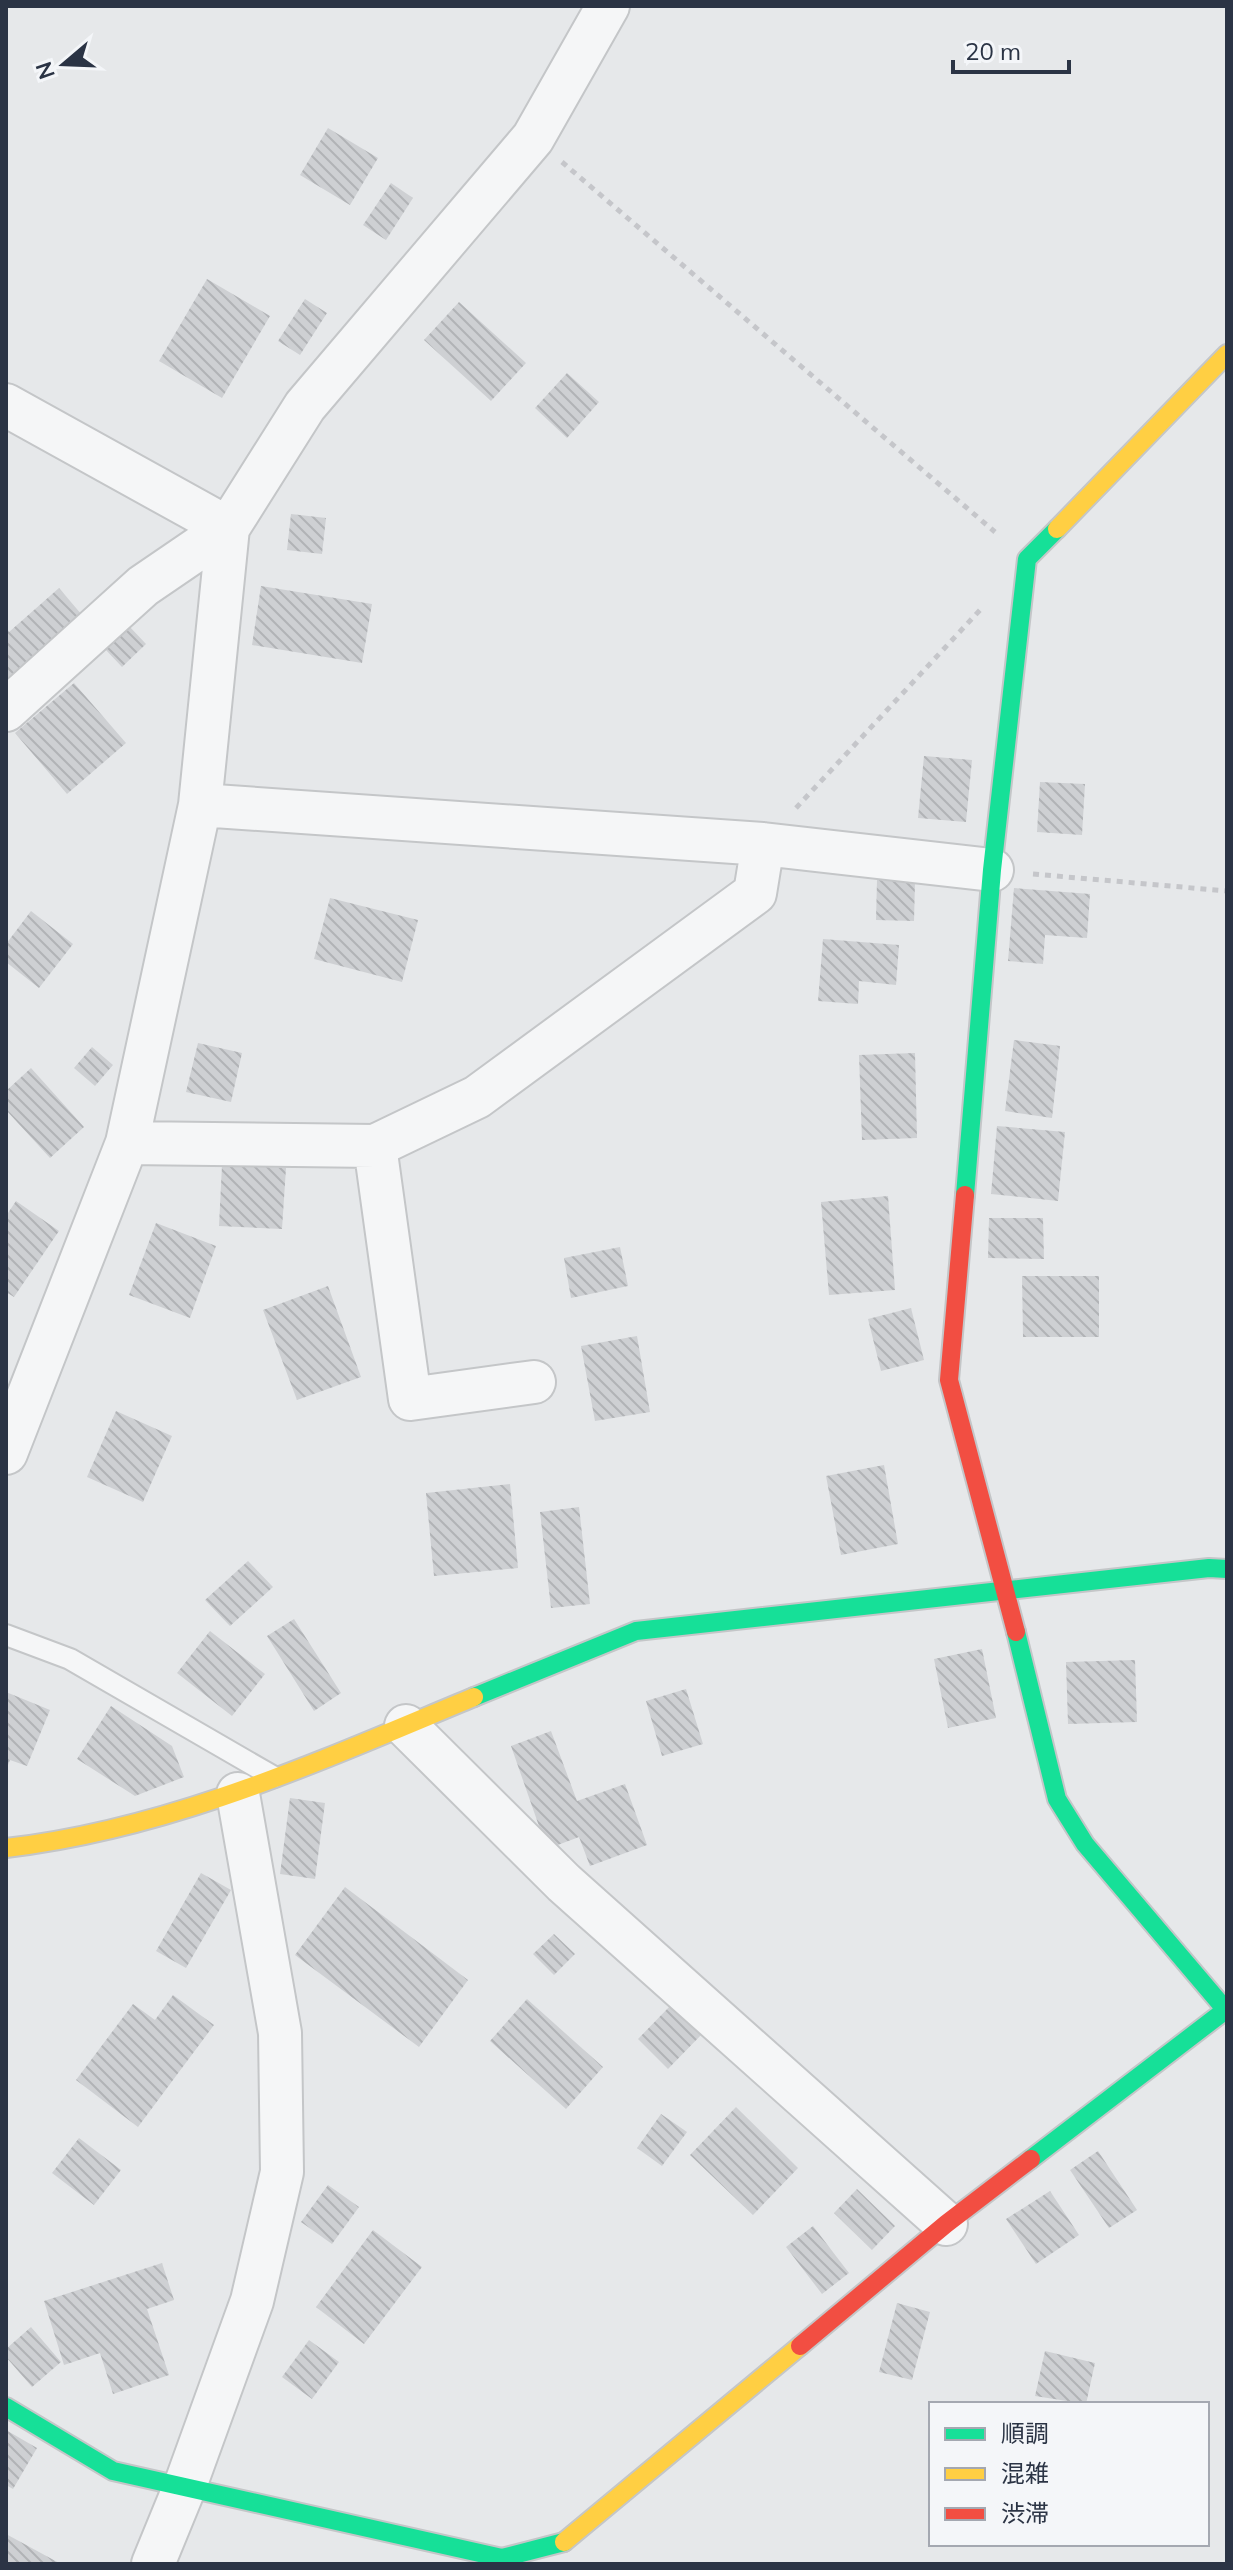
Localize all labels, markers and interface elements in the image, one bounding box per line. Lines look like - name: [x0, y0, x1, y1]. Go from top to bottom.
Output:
- north arrow: [24, 24, 104, 104]
- scale bar: [953, 24, 1069, 74]
- text: 20 m: [965, 36, 1021, 66]
- text: N: [29, 58, 61, 83]
- legend: [929, 2402, 1209, 2546]
- text: 順調: [1001, 2418, 1049, 2448]
- text: 混雑: [1001, 2458, 1049, 2488]
- text: 渋滞: [1001, 2498, 1049, 2528]

